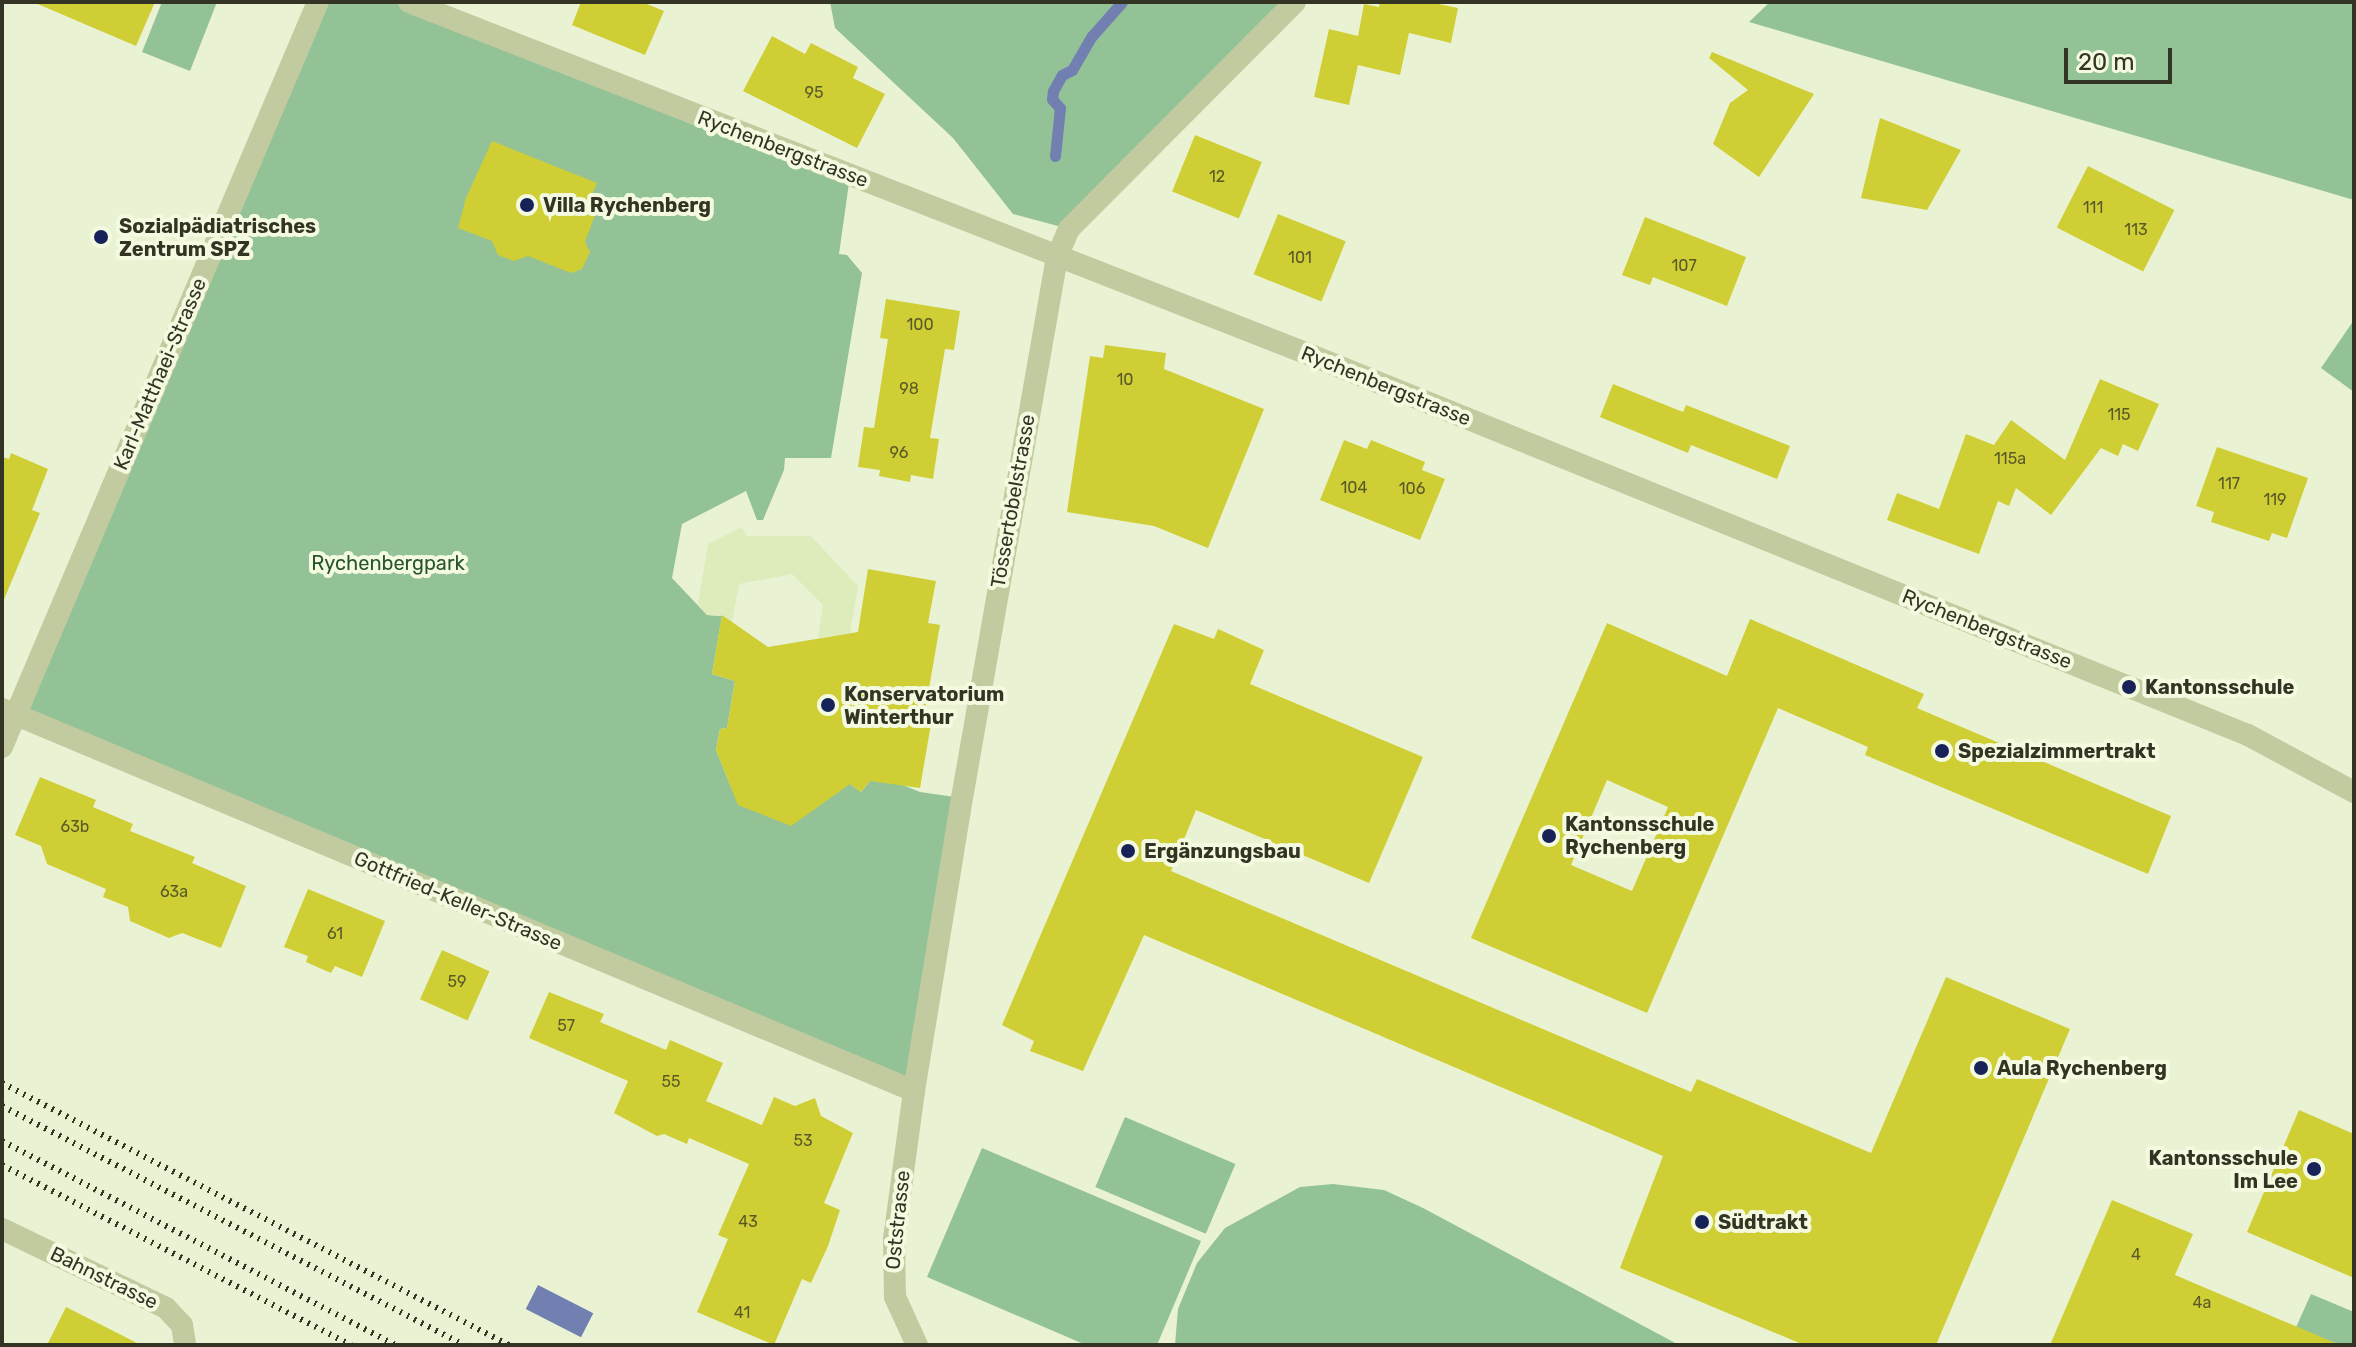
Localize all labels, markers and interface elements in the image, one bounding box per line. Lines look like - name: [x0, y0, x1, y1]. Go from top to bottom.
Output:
- scale bar: [2068, 32, 2176, 82]
- text: 20 m: [2078, 48, 2135, 76]
- house number: 95: [805, 83, 823, 103]
- street label: Rychenbergstrasse: [694, 105, 872, 193]
- house number: 12: [1209, 167, 1225, 187]
- place label: Villa Rychenberg: [543, 193, 711, 217]
- marker: Villa Rychenberg: [518, 196, 536, 214]
- house number: 111: [2083, 198, 2103, 218]
- place label: Sozialpädiatrisches Zentrum SPZ: [119, 214, 316, 261]
- house number: 113: [2124, 220, 2148, 240]
- marker: Sozialpädiatrisches Zentrum SPZ: [90, 226, 112, 248]
- house number: 101: [1288, 248, 1312, 268]
- house number: 107: [1671, 256, 1697, 276]
- street label: Karl-Matthaei-Strasse: [109, 274, 211, 474]
- house number: 100: [906, 315, 934, 335]
- street label: Rychenbergstrasse: [1298, 341, 1474, 431]
- house number: 10: [1116, 370, 1134, 390]
- house number: 98: [899, 379, 919, 399]
- house number: 115: [2107, 405, 2131, 425]
- street label: Tössertobelstrasse: [986, 412, 1040, 590]
- house number: 96: [890, 443, 908, 463]
- house number: 115a: [1994, 449, 2026, 469]
- house number: 117: [2218, 474, 2240, 494]
- house number: 104: [1341, 478, 1367, 498]
- house number: 106: [1399, 479, 1425, 499]
- house number: 119: [2263, 490, 2287, 510]
- park label: Rychenbergpark: [311, 551, 465, 575]
- street label: Rychenbergstrasse: [1899, 584, 2075, 674]
- place label: Kantonsschule: [2145, 675, 2294, 699]
- marker: Kantonsschule: [2120, 678, 2138, 696]
- place label: Konservatorium Winterthur: [844, 682, 1004, 729]
- marker: Konservatorium Winterthur: [819, 696, 837, 714]
- place label: Spezialzimmertrakt: [1958, 739, 2155, 763]
- marker: Spezialzimmertrakt: [1933, 742, 1951, 760]
- place label: Kantonsschule Rychenberg: [1565, 812, 1714, 859]
- house number: 63b: [61, 817, 89, 837]
- marker: Kantonsschule Rychenberg: [1540, 827, 1558, 845]
- place label: Ergänzungsbau: [1144, 839, 1301, 863]
- marker: Ergänzungsbau: [1119, 842, 1137, 860]
- street label: Gottfried-Keller-Strasse: [350, 846, 566, 956]
- house number: 63a: [160, 882, 188, 902]
- house number: 61: [327, 924, 343, 944]
- house number: 59: [448, 972, 466, 992]
- house number: 57: [557, 1016, 575, 1036]
- place label: Aula Rychenberg: [1997, 1056, 2167, 1080]
- marker: Aula Rychenberg: [1972, 1059, 1990, 1077]
- house number: 55: [661, 1072, 681, 1092]
- house number: 53: [793, 1131, 813, 1151]
- place label: Kantonsschule Im Lee: [2149, 1146, 2298, 1193]
- marker: Kantonsschule Im Lee: [2305, 1160, 2323, 1178]
- street label: Oststrasse: [881, 1169, 915, 1271]
- place label: Südtrakt: [1718, 1210, 1808, 1234]
- house number: 43: [738, 1212, 758, 1232]
- marker: Südtrakt: [1693, 1213, 1711, 1231]
- street label: Bahnstrasse: [46, 1242, 162, 1314]
- house number: 4: [2131, 1245, 2141, 1265]
- house number: 4a: [2193, 1293, 2211, 1313]
- house number: 41: [734, 1303, 750, 1323]

